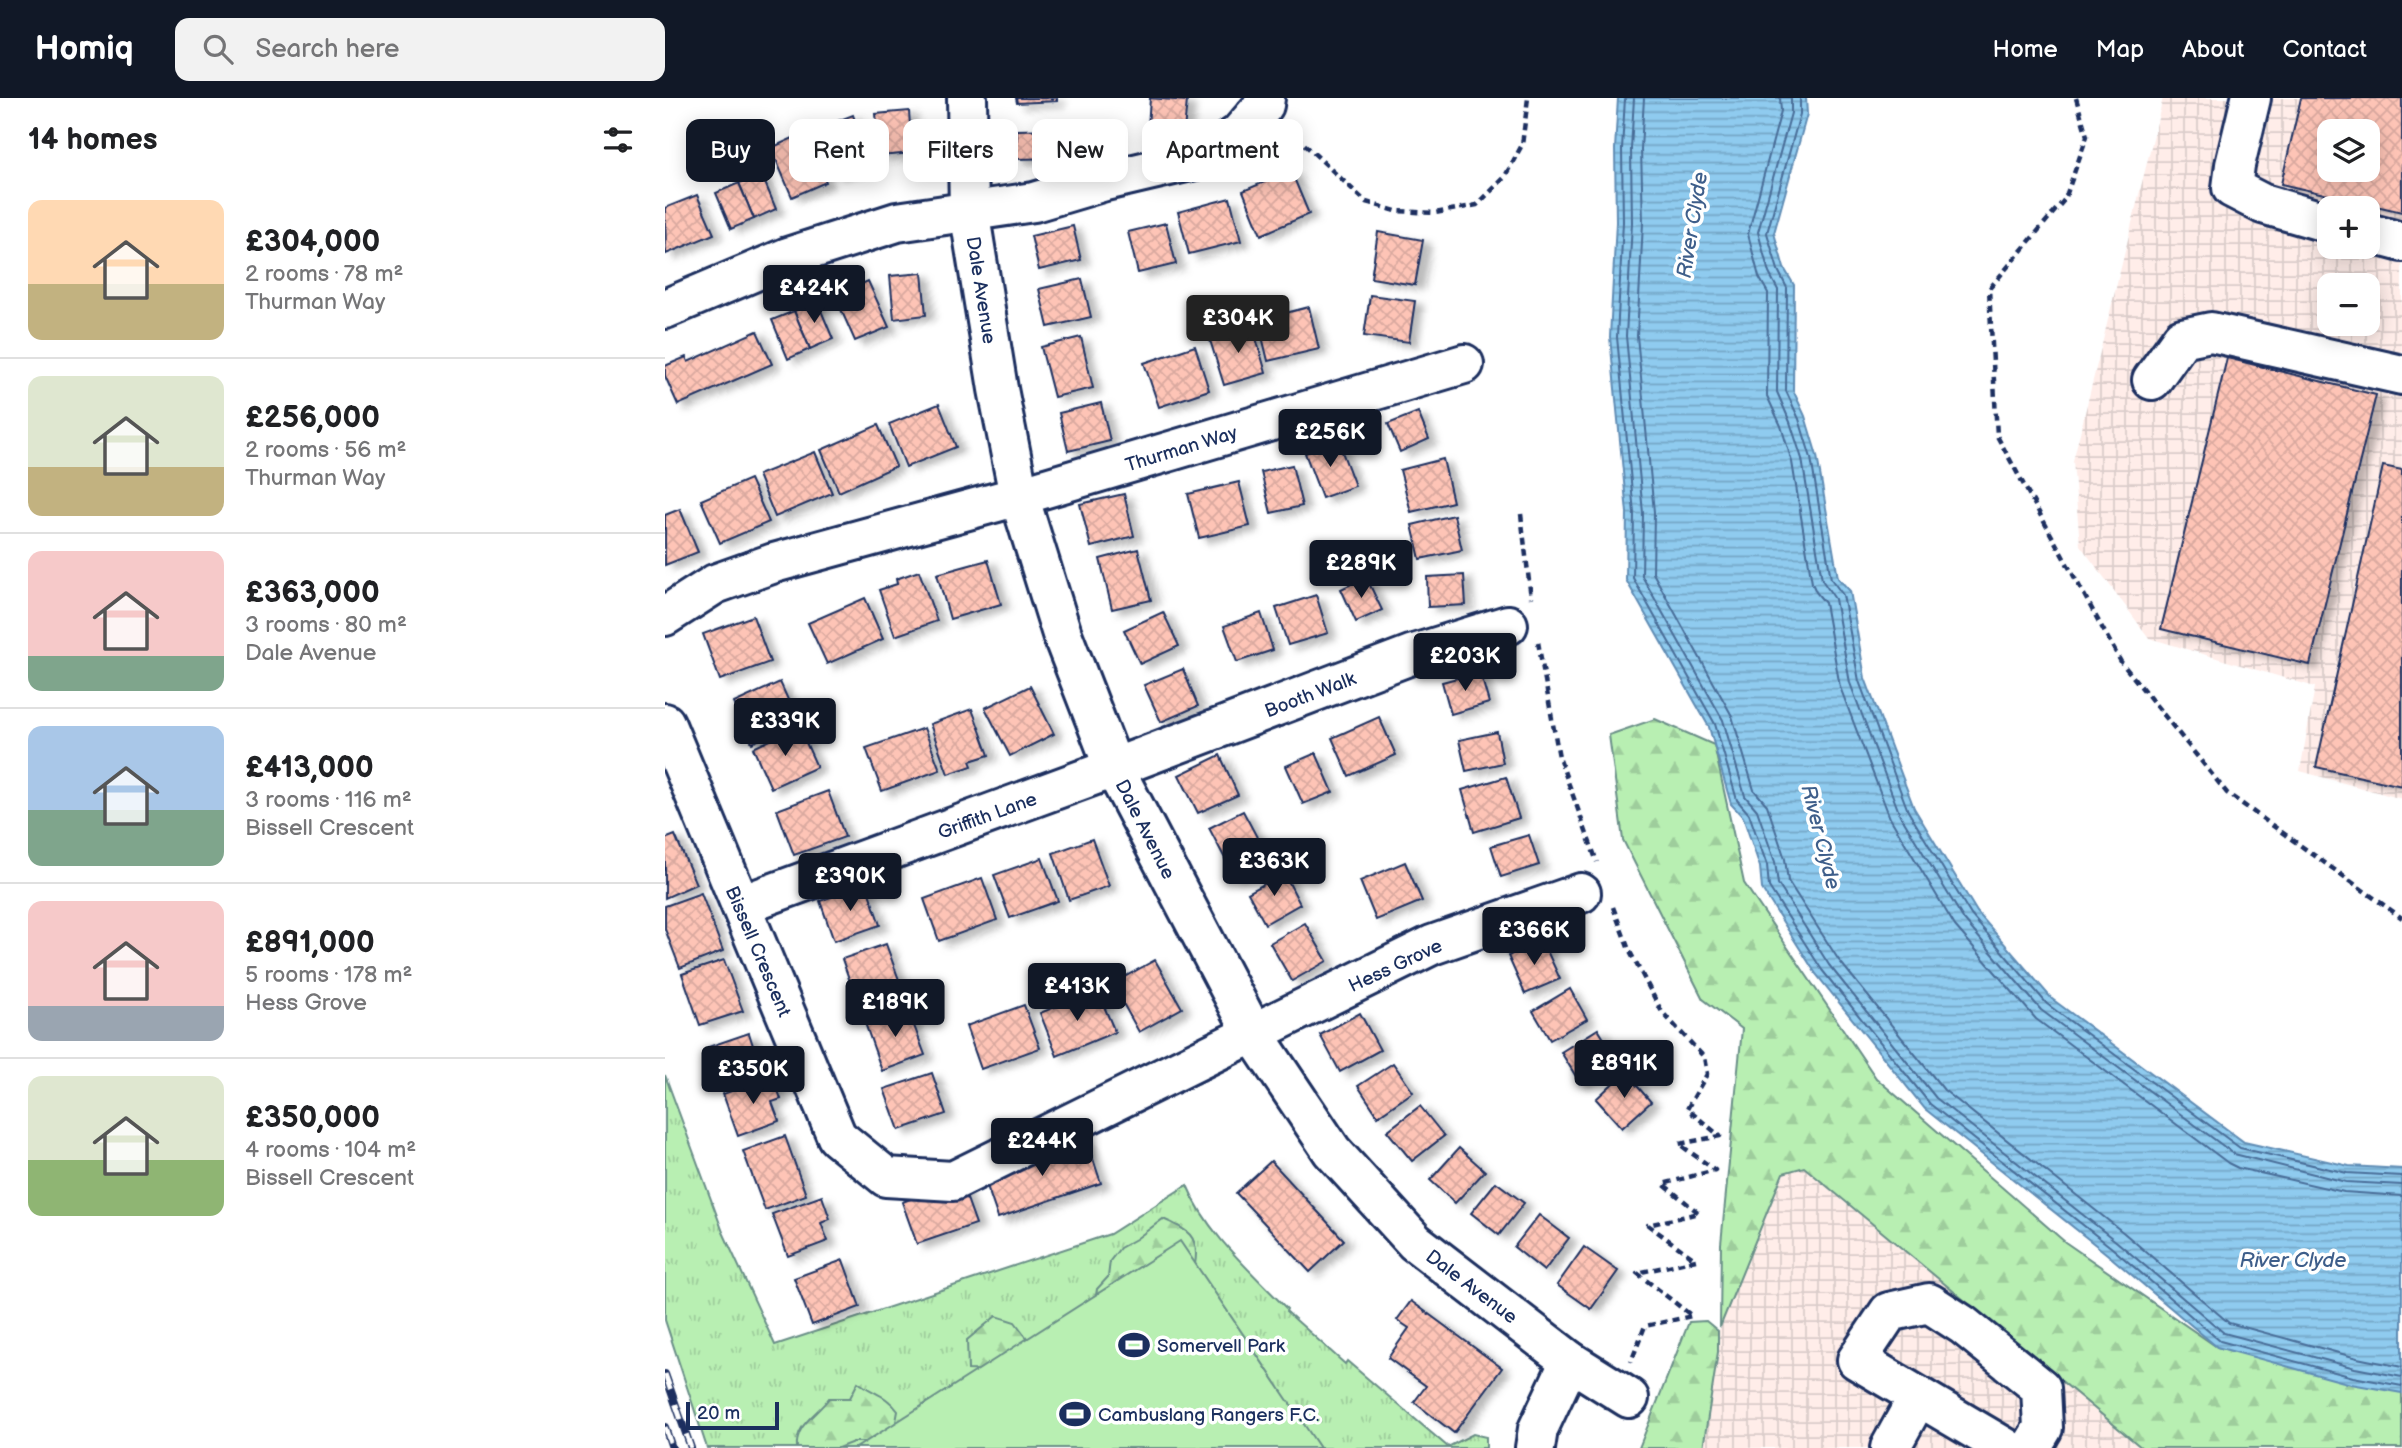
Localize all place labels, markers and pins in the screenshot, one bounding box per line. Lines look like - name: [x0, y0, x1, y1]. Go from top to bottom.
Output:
- pin: £424K: [765, 266, 863, 325]
- pin: £304K: [1189, 296, 1287, 355]
- pin: £256K: [1281, 410, 1379, 469]
- pin: £289K: [1312, 540, 1410, 600]
- pin: £203K: [1416, 634, 1514, 693]
- pin: £339K: [736, 698, 834, 758]
- pin: £363K: [1225, 838, 1323, 898]
- pin: £390K: [801, 854, 899, 913]
- pin: £366K: [1485, 908, 1583, 967]
- pin: £413K: [1028, 964, 1126, 1023]
- pin: £189K: [846, 979, 944, 1039]
- pin: £891K: [1575, 1040, 1673, 1100]
- pin: £350K: [704, 1046, 802, 1106]
- pin: £244K: [993, 1118, 1091, 1178]
- sports icon: Somervell Park: [1117, 1328, 1151, 1362]
- place label: Somervell Park: [1157, 1335, 1286, 1358]
- sports icon: Cambuslang Rangers F.C.: [1058, 1397, 1092, 1431]
- place label: Cambuslang Rangers F.C.: [1098, 1404, 1319, 1427]

